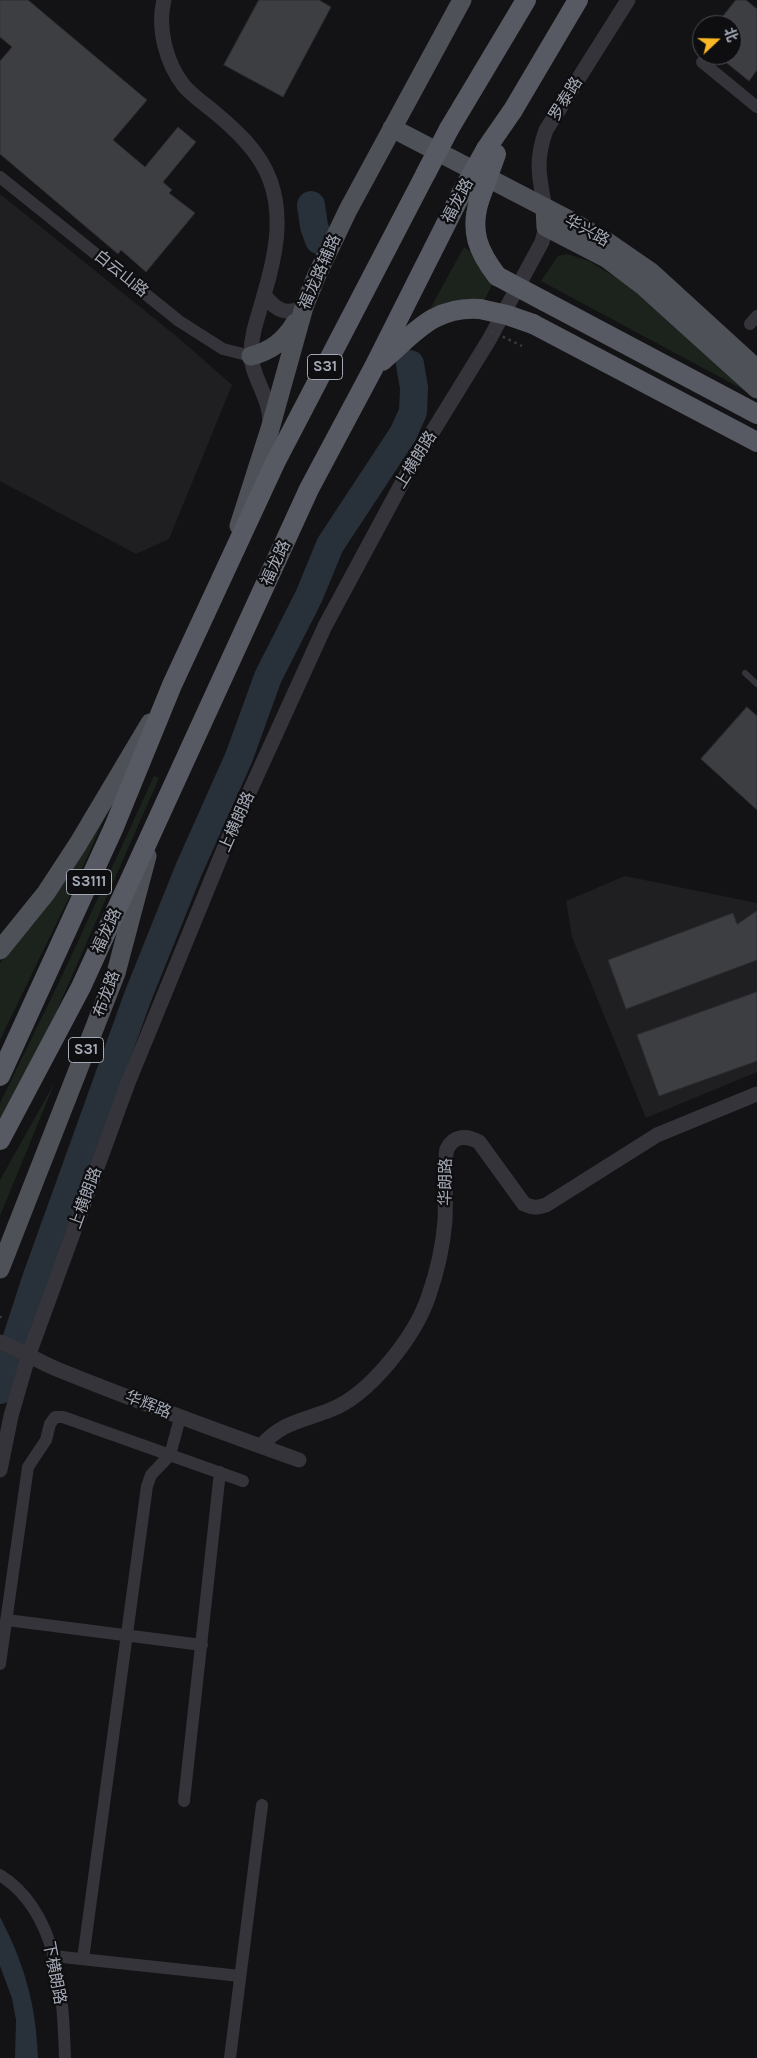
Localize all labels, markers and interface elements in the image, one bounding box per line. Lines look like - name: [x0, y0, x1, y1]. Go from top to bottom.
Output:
- north arrow: [692, 15, 742, 65]
- text: 北: [720, 25, 741, 44]
- street label: 罗泰路: [545, 74, 587, 124]
- street label: 福龙路: [438, 175, 478, 227]
- street label: 华兴路: [561, 211, 613, 251]
- street label: 福龙路辅路: [295, 232, 345, 312]
- street label: 白云山路: [90, 246, 152, 302]
- road number: S31: [308, 354, 342, 380]
- street label: 上横朗路: [391, 428, 441, 492]
- street label: 福龙路: [257, 537, 295, 589]
- street label: 上横朗路: [215, 789, 259, 855]
- road number: S3111: [66, 870, 112, 894]
- street label: 福龙路: [88, 905, 126, 957]
- street label: 布龙路: [90, 968, 124, 1020]
- road number: S31: [68, 1038, 104, 1062]
- street label: 华朗路: [436, 1158, 456, 1206]
- street label: 上横朗路: [66, 1165, 106, 1231]
- street label: 华辉路: [122, 1387, 174, 1423]
- street label: 下横朗路: [38, 1940, 70, 2006]

